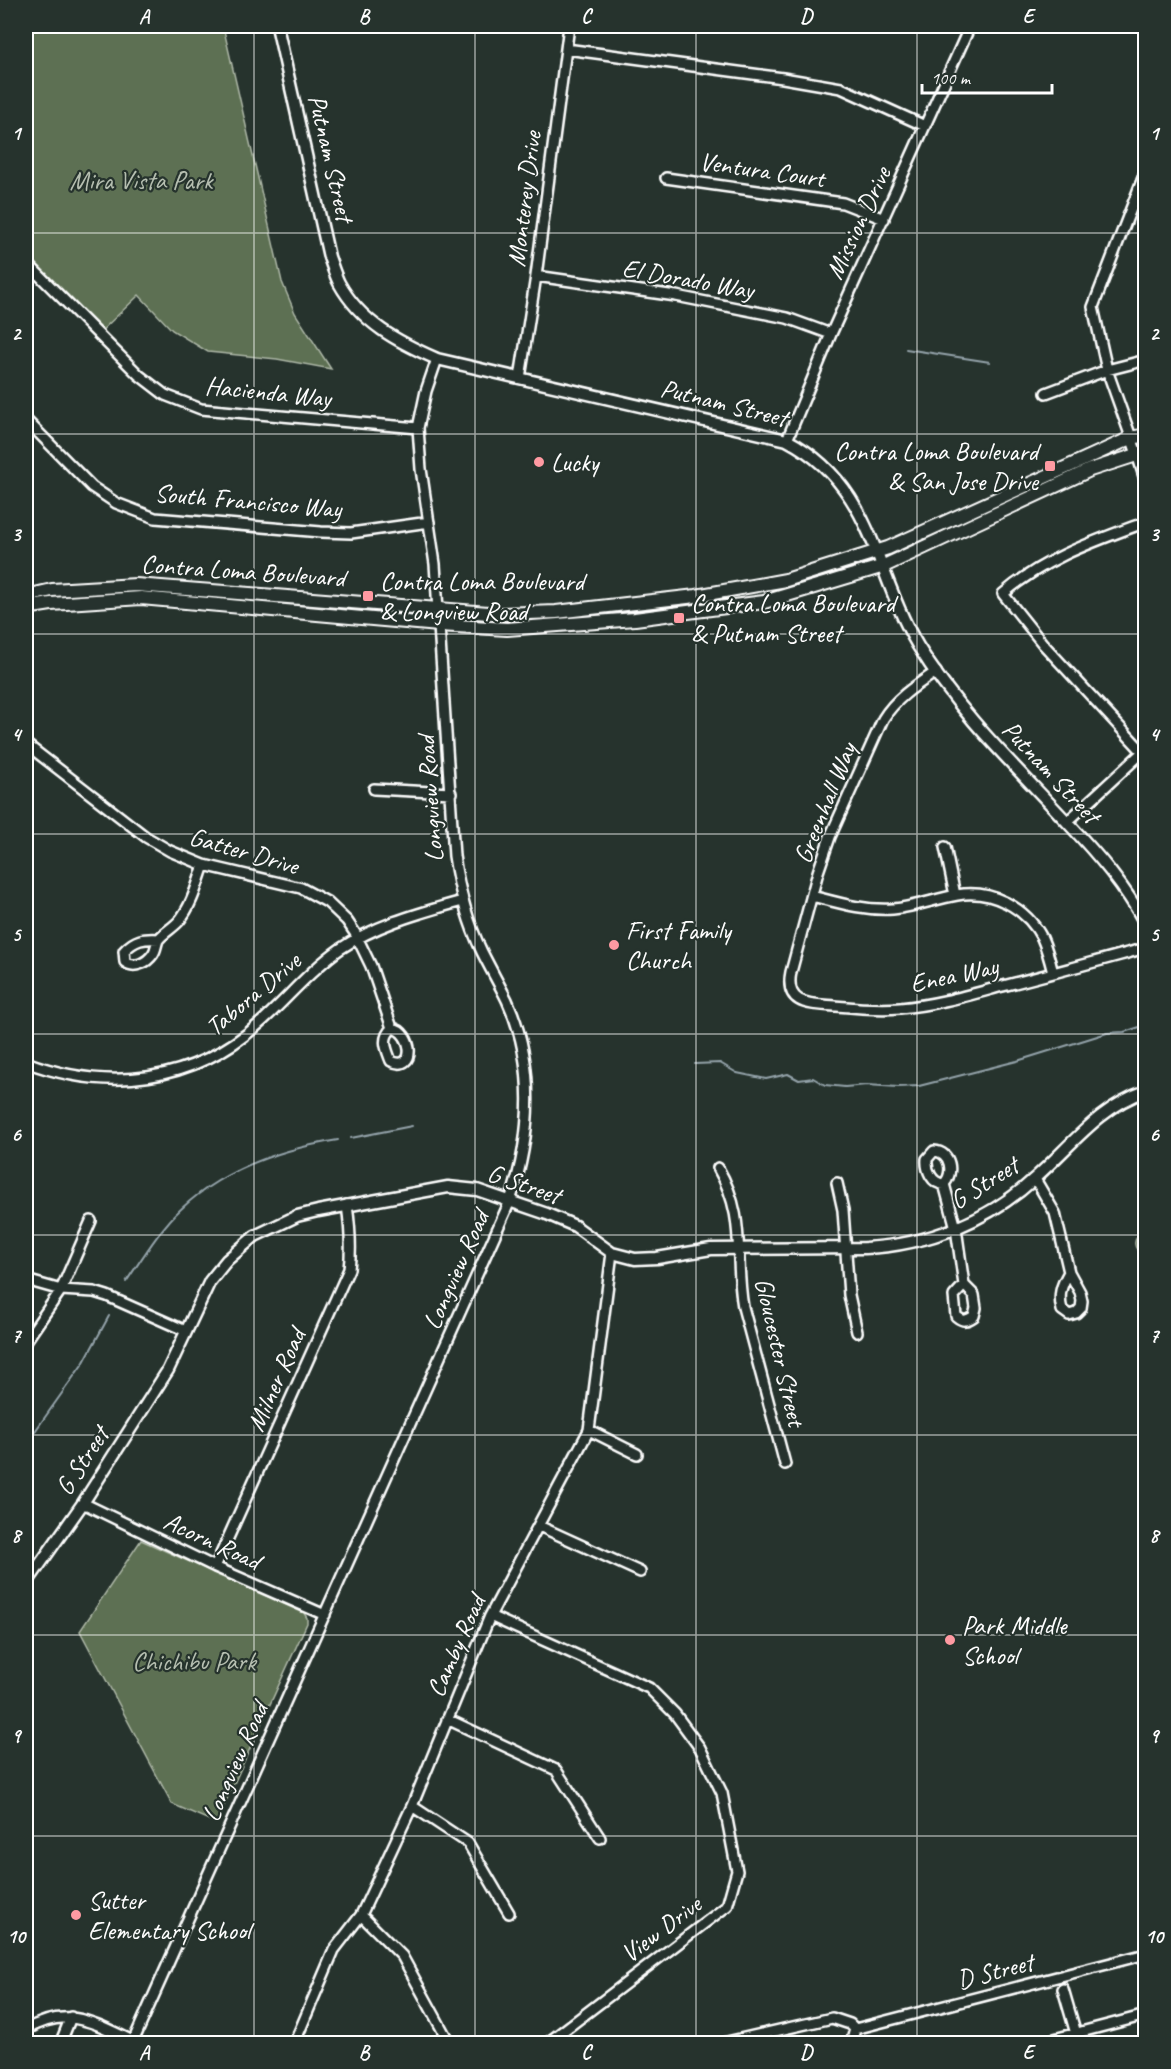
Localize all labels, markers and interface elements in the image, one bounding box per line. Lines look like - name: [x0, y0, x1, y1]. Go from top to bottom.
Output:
- text: A: [139, 4, 151, 29]
- text: B: [359, 4, 371, 29]
- text: C: [581, 4, 593, 29]
- text: D: [800, 4, 814, 29]
- text: E: [1023, 4, 1037, 29]
- scale bar: [922, 57, 1052, 95]
- text: 100 m: [931, 67, 972, 89]
- street label: Putnam Street: [300, 91, 362, 228]
- text: 1: [12, 121, 23, 146]
- text: 1: [1150, 121, 1161, 146]
- street label: Monterey Drive: [499, 128, 549, 268]
- street label: Ventura Court: [697, 145, 829, 195]
- street label: Mission Drive: [818, 160, 899, 284]
- park label: Mira Vista Park: [69, 164, 214, 197]
- street label: El Dorado Way: [620, 251, 758, 307]
- text: 2: [12, 321, 23, 346]
- text: 2: [1150, 321, 1161, 346]
- street label: Hacienda Way: [204, 369, 335, 415]
- street label: Putnam Street: [657, 371, 794, 435]
- place label: Contra Loma Boulevard & San Jose Drive: [834, 435, 1042, 498]
- place label: Lucky: [551, 446, 600, 479]
- marker: Lucky: [532, 455, 546, 469]
- marker: Contra Loma Boulevard & San Jose Drive: [1043, 459, 1057, 473]
- street label: South Francisco Way: [153, 476, 345, 526]
- text: 3: [12, 522, 23, 547]
- text: 3: [1150, 522, 1161, 547]
- street label: Contra Loma Boulevard: [140, 547, 350, 595]
- place label: Contra Loma Boulevard & Longview Road: [380, 565, 588, 628]
- place label: Contra Loma Boulevard & Putnam Street: [691, 587, 899, 650]
- marker: Contra Loma Boulevard & Longview Road: [361, 589, 375, 603]
- marker: Contra Loma Boulevard & Putnam Street: [672, 611, 686, 625]
- street label: Putnam Street: [995, 714, 1109, 833]
- text: 4: [12, 722, 24, 747]
- text: 4: [1150, 722, 1162, 747]
- street label: Longview Road: [409, 731, 451, 863]
- street label: Greenhall Way: [786, 736, 865, 868]
- street label: Gatter Drive: [186, 820, 305, 883]
- place label: First Family Church: [626, 914, 733, 977]
- text: 5: [12, 922, 23, 947]
- text: 5: [1150, 922, 1161, 947]
- marker: First Family Church: [607, 938, 621, 952]
- street label: Tabora Drive: [199, 944, 309, 1043]
- street label: Enea Way: [907, 949, 1003, 1000]
- text: 6: [11, 1122, 22, 1147]
- text: 6: [1149, 1122, 1160, 1147]
- street label: G Street: [943, 1147, 1027, 1217]
- street label: G Street: [483, 1156, 568, 1213]
- street label: Longview Road: [415, 1202, 498, 1334]
- street label: Gloucester Street: [747, 1275, 814, 1432]
- street label: Milner Road: [239, 1320, 315, 1436]
- text: 7: [12, 1323, 23, 1348]
- text: 7: [1150, 1323, 1161, 1348]
- street label: G Street: [48, 1418, 118, 1501]
- street label: Acorn Road: [159, 1504, 269, 1579]
- text: 8: [12, 1523, 24, 1548]
- text: 8: [1150, 1523, 1162, 1548]
- street label: Camby Road: [419, 1587, 495, 1702]
- place label: Park Middle School: [962, 1609, 1068, 1672]
- marker: Park Middle School: [943, 1633, 957, 1647]
- park label: Chichibu Park: [132, 1645, 258, 1678]
- street label: Longview Road: [194, 1694, 277, 1826]
- text: 9: [12, 1723, 23, 1748]
- text: 9: [1150, 1723, 1161, 1748]
- place label: Sutter Elementary School: [88, 1884, 255, 1947]
- street label: View Drive: [614, 1887, 710, 1970]
- marker: Sutter Elementary School: [69, 1908, 83, 1922]
- text: 10: [7, 1924, 27, 1949]
- text: 10: [1145, 1924, 1165, 1949]
- street label: D Street: [953, 1945, 1040, 1996]
- text: A: [139, 2040, 151, 2065]
- text: B: [359, 2040, 371, 2065]
- text: C: [581, 2040, 593, 2065]
- text: D: [800, 2040, 814, 2065]
- text: E: [1023, 2040, 1037, 2065]

